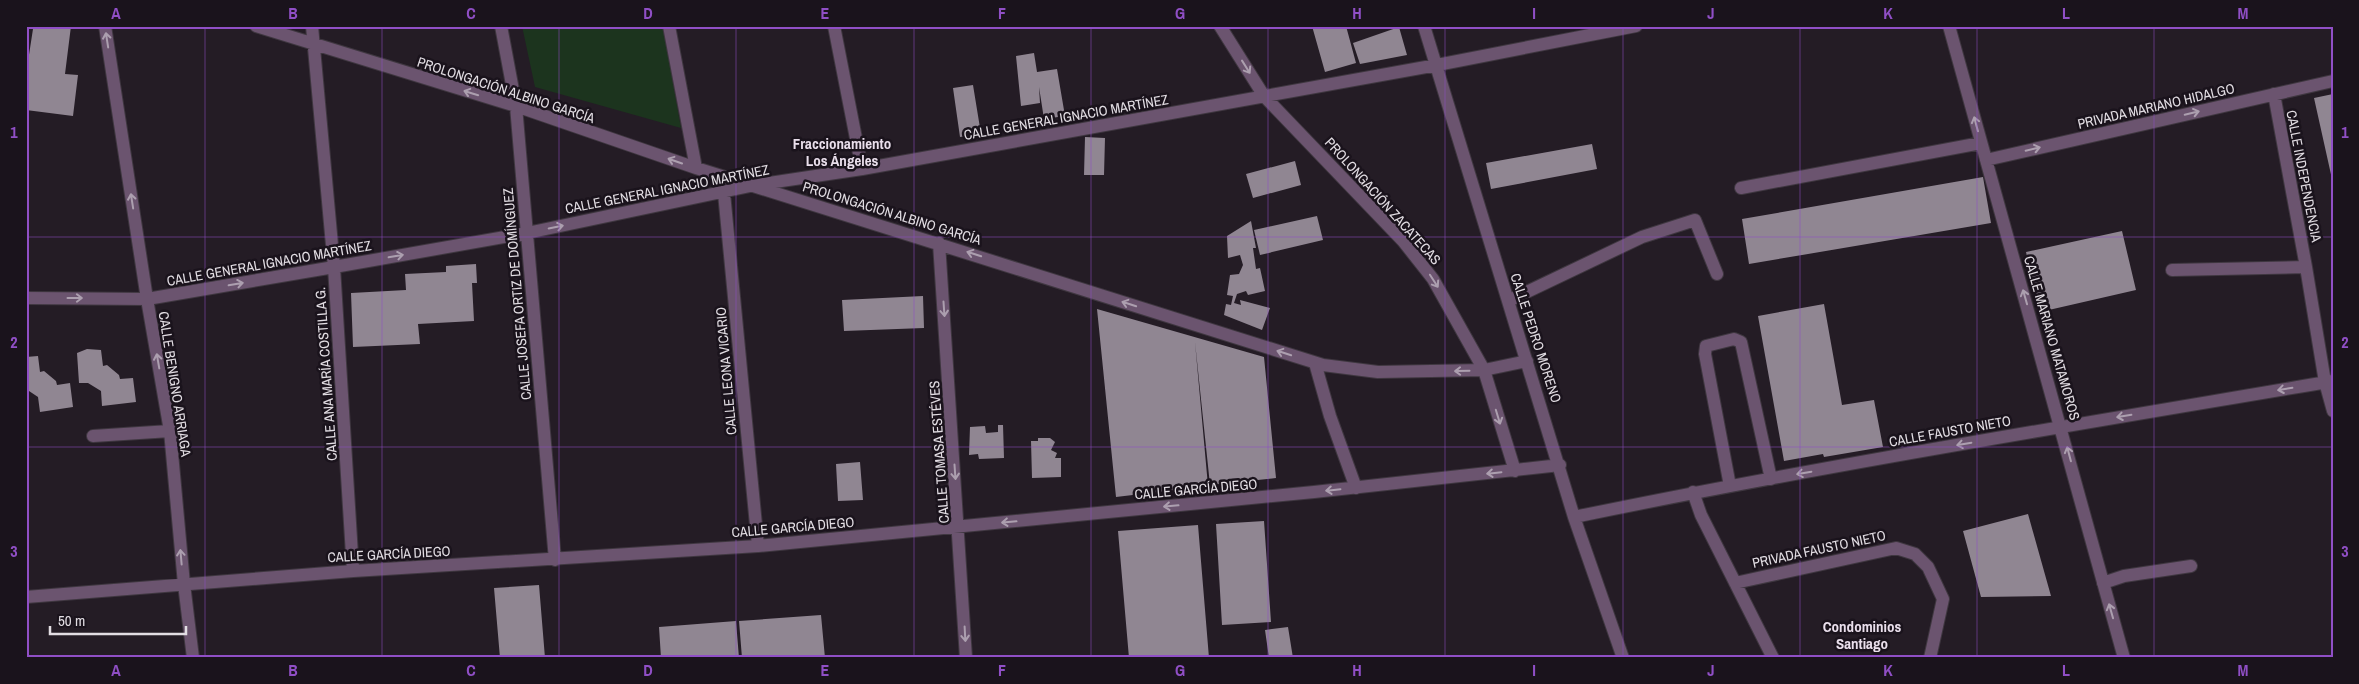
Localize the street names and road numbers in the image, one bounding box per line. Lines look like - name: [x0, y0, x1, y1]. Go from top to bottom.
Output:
- street label: PROLONGACIÓN ALBINO GARCÍA: [415, 53, 597, 127]
- street label: PRIVADA MARIANO HIDALGO: [2076, 79, 2236, 133]
- street label: CALLE GENERAL IGNACIO MARTÍNEZ: [962, 90, 1170, 144]
- street label: CALLE INDEPENDENCIA: [2282, 109, 2326, 244]
- street label: PROLONGACIÓN ZACATECAS: [1321, 134, 1445, 269]
- street label: CALLE GENERAL IGNACIO MARTÍNEZ: [564, 160, 770, 218]
- street label: PROLONGACIÓN ALBINO GARCÍA: [801, 177, 984, 249]
- street label: CALLE JOSEFA ORTIZ DE DOMÍNGUEZ: [499, 187, 535, 401]
- street label: CALLE GENERAL IGNACIO MARTÍNEZ: [165, 236, 373, 290]
- street label: CALLE MARIANO MATAMOROS: [2020, 254, 2084, 422]
- street label: CALLE PEDRO MORENO: [1507, 271, 1565, 405]
- street label: CALLE ANA MARÍA COSTILLA G.: [311, 286, 341, 462]
- street label: CALLE LEONA VICARIO: [711, 306, 741, 436]
- street label: CALLE BENIGNO ARRIAGA: [155, 310, 195, 458]
- street label: CALLE TOMASA ESTÉVES: [925, 380, 953, 524]
- street label: CALLE FAUSTO NIETO: [1888, 411, 2012, 451]
- street label: CALLE GARCÍA DIEGO: [1134, 475, 1258, 503]
- street label: CALLE GARCÍA DIEGO: [731, 513, 855, 541]
- street label: PRIVADA FAUSTO NIETO: [1751, 526, 1887, 572]
- street label: CALLE GARCÍA DIEGO: [327, 542, 451, 566]

